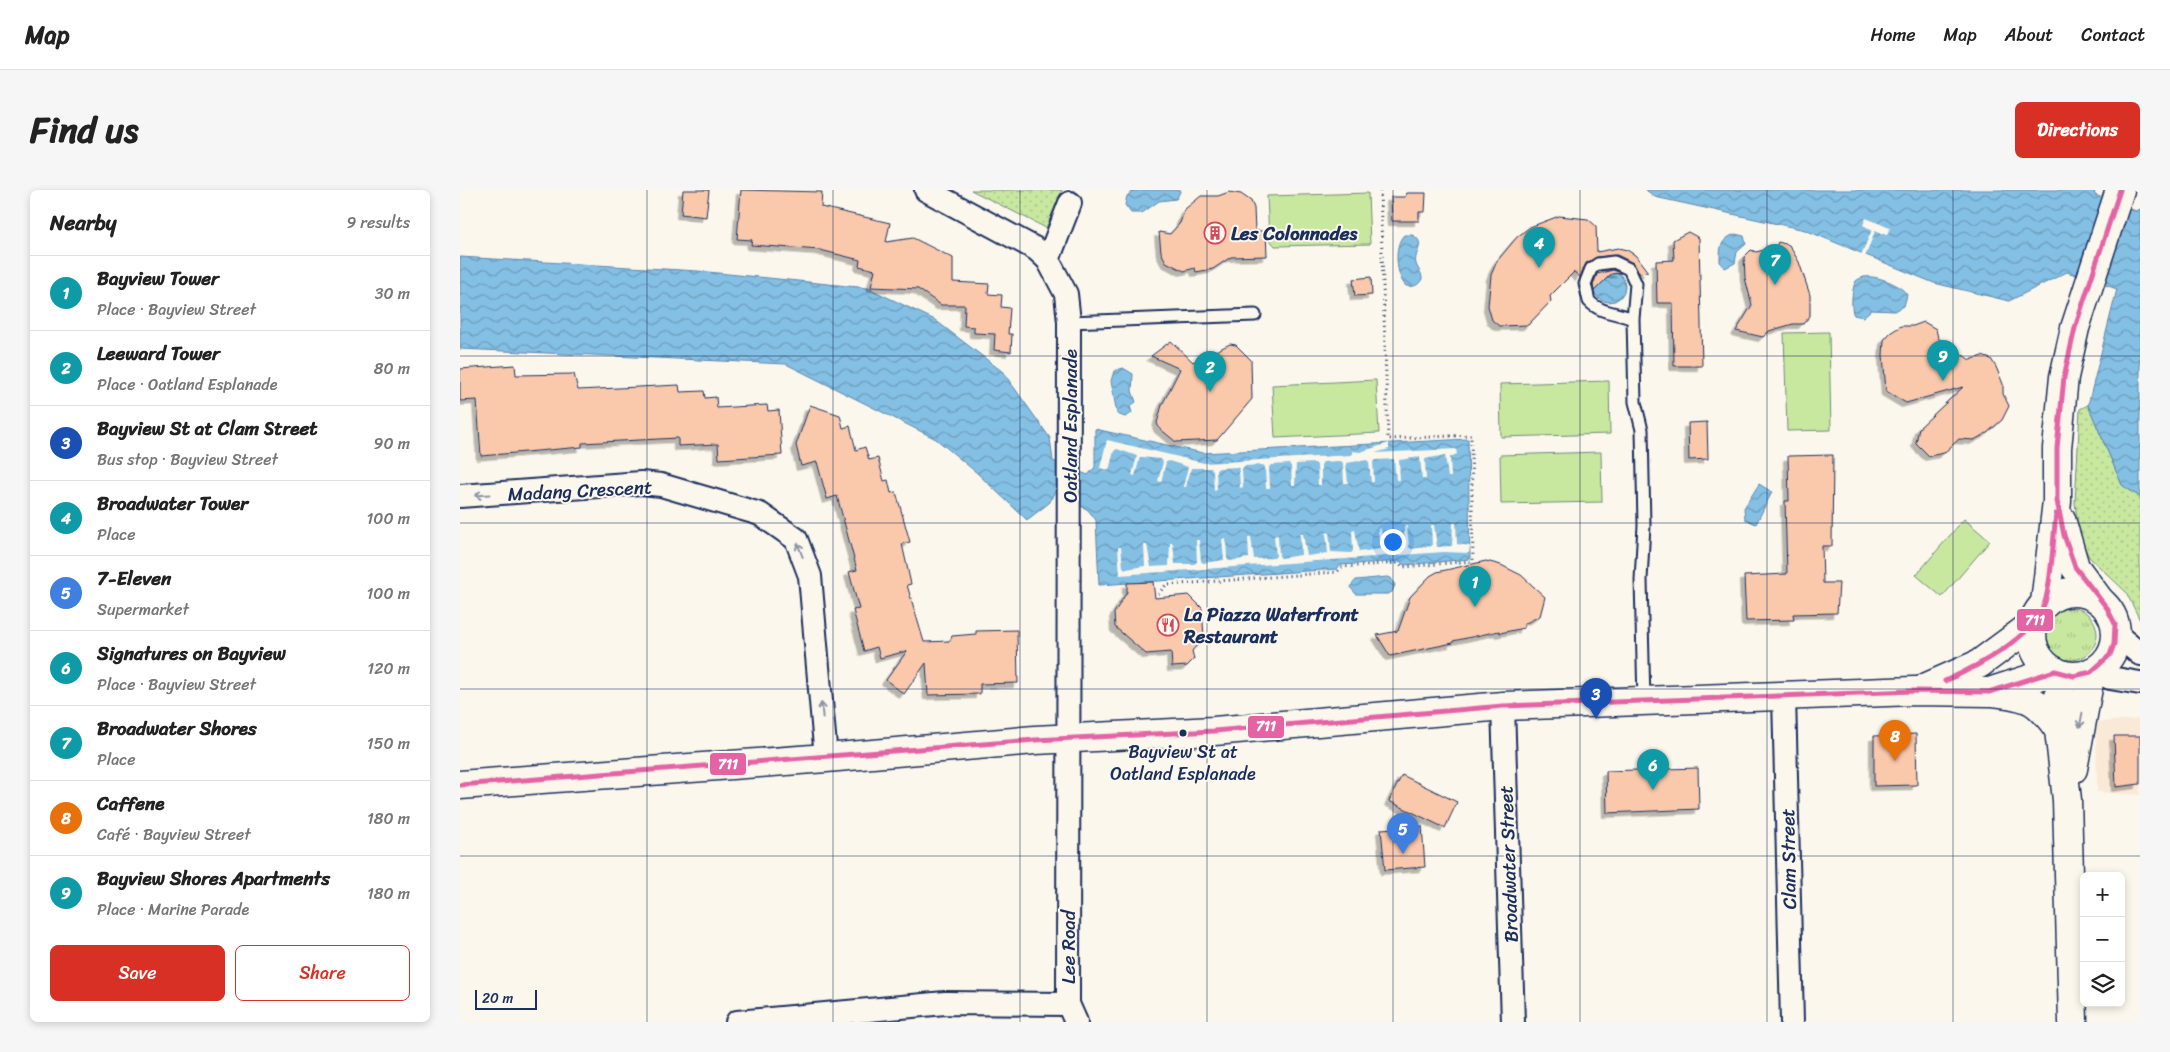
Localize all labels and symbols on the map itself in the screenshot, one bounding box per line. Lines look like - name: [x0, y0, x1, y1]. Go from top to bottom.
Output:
- place label: Les Colonnades: [1231, 217, 1358, 250]
- building icon: Les Colonnades: [1203, 221, 1227, 245]
- pin: 4: [1523, 227, 1555, 268]
- pin: 7: [1759, 244, 1791, 285]
- pin: 9: [1927, 340, 1959, 381]
- street label: Oatland Esplanade: [1054, 349, 1087, 503]
- pin: 2: [1194, 351, 1226, 392]
- street label: Madang Crescent: [507, 470, 653, 511]
- one-way arrow: [474, 490, 490, 499]
- your location: [1380, 529, 1406, 555]
- one-way arrow: [795, 542, 804, 558]
- pin: 1: [1459, 566, 1491, 607]
- place label: La Piazza Waterfront Restaurant: [1183, 598, 1359, 653]
- line badge: 711: [2016, 608, 2054, 632]
- text: 711: [2025, 608, 2045, 633]
- restaurant icon: La Piazza Waterfront Restaurant: [1156, 613, 1180, 637]
- pin: 3: [1580, 678, 1612, 719]
- one-way arrow: [817, 702, 827, 718]
- one-way arrow: [2076, 712, 2085, 728]
- text: 711: [1256, 714, 1276, 739]
- line badge: 711: [1247, 715, 1285, 739]
- pin: 8: [1879, 720, 1911, 761]
- marker: Bayview St at Oatland Esplanade: [1178, 728, 1188, 738]
- place label: Bayview St at Oatland Esplanade: [1110, 736, 1256, 790]
- pin: 6: [1637, 749, 1669, 790]
- line badge: 711: [709, 752, 747, 776]
- text: 711: [718, 752, 738, 777]
- street label: Broadwater Street: [1489, 785, 1528, 943]
- street label: Clam Street: [1771, 808, 1806, 910]
- pin: 5: [1387, 813, 1419, 854]
- street label: Lee Road: [1052, 908, 1085, 984]
- scale bar: [475, 987, 538, 1010]

